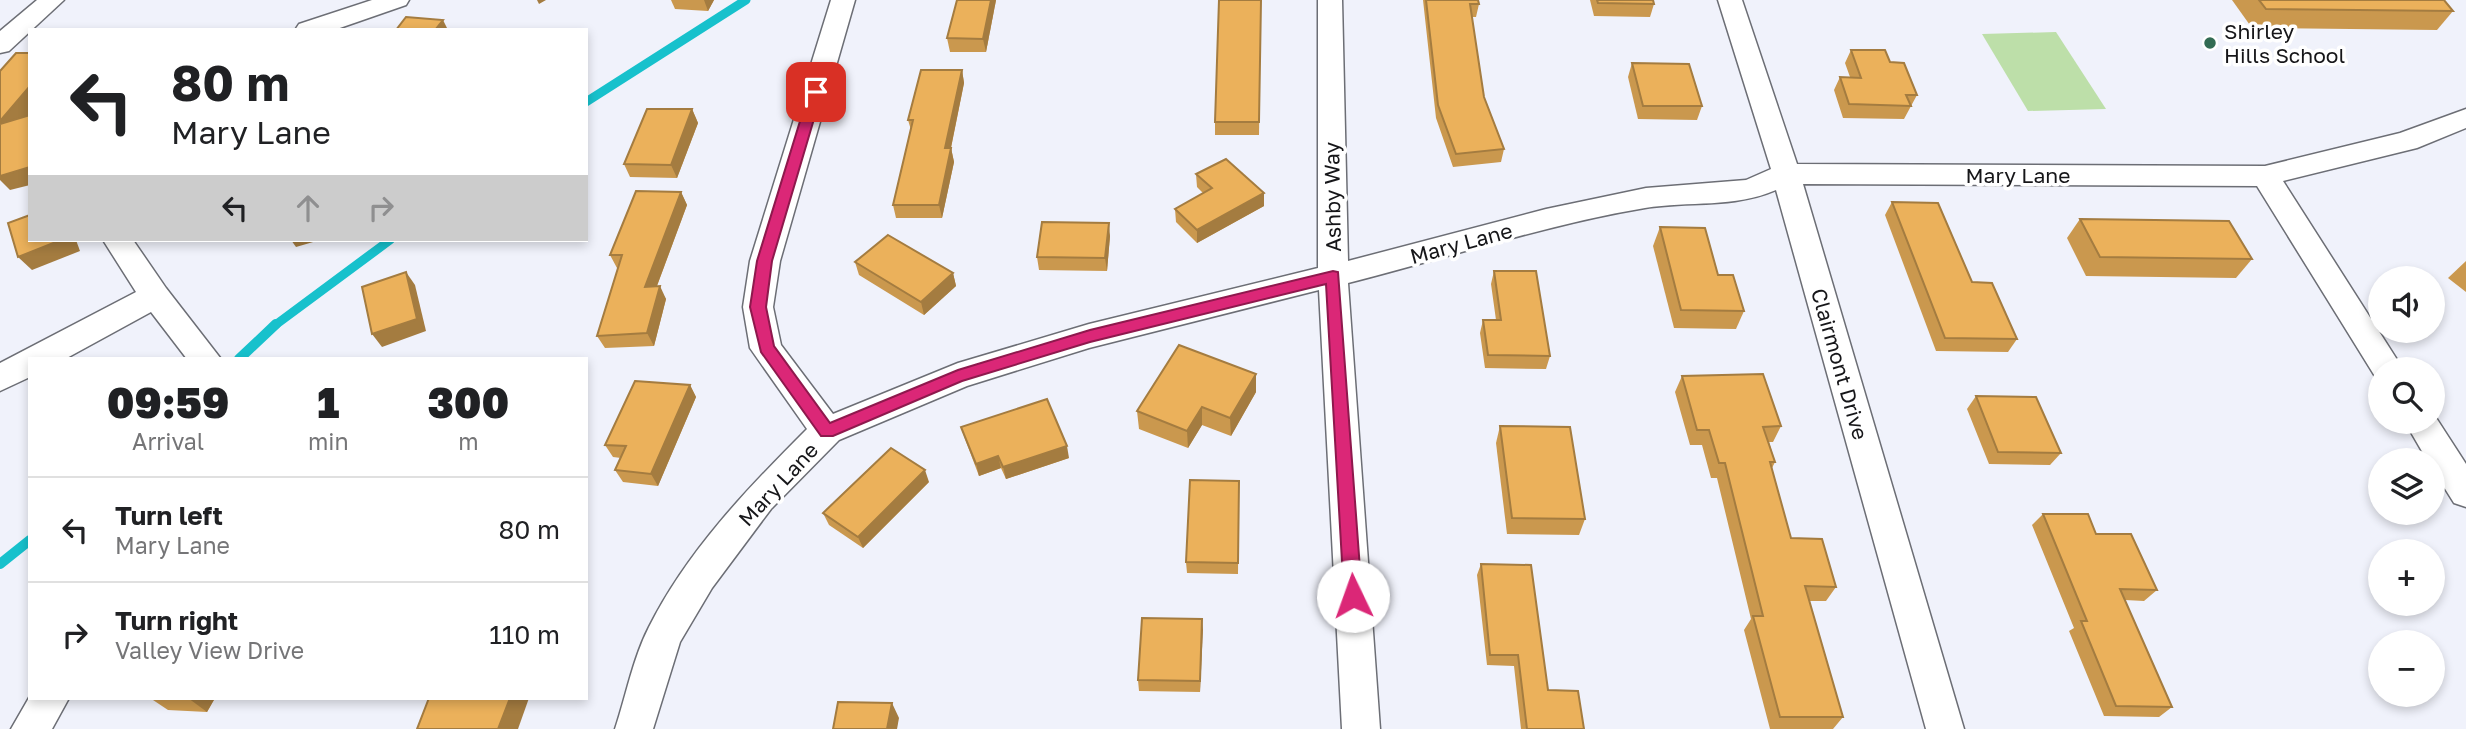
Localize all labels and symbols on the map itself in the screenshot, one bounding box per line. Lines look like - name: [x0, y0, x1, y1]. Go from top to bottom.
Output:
- place label: Shirley Hills School: [2224, 18, 2345, 68]
- marker: Shirley Hills School: [2202, 35, 2218, 51]
- pin: [786, 62, 846, 122]
- street label: Ashby Way: [1318, 142, 1346, 252]
- street label: Mary Lane: [1966, 162, 2070, 188]
- street label: Mary Lane: [1407, 217, 1515, 269]
- street label: Clairmont Drive: [1806, 285, 1874, 443]
- street label: Mary Lane: [733, 437, 823, 531]
- position arrow: [1316, 559, 1390, 633]

